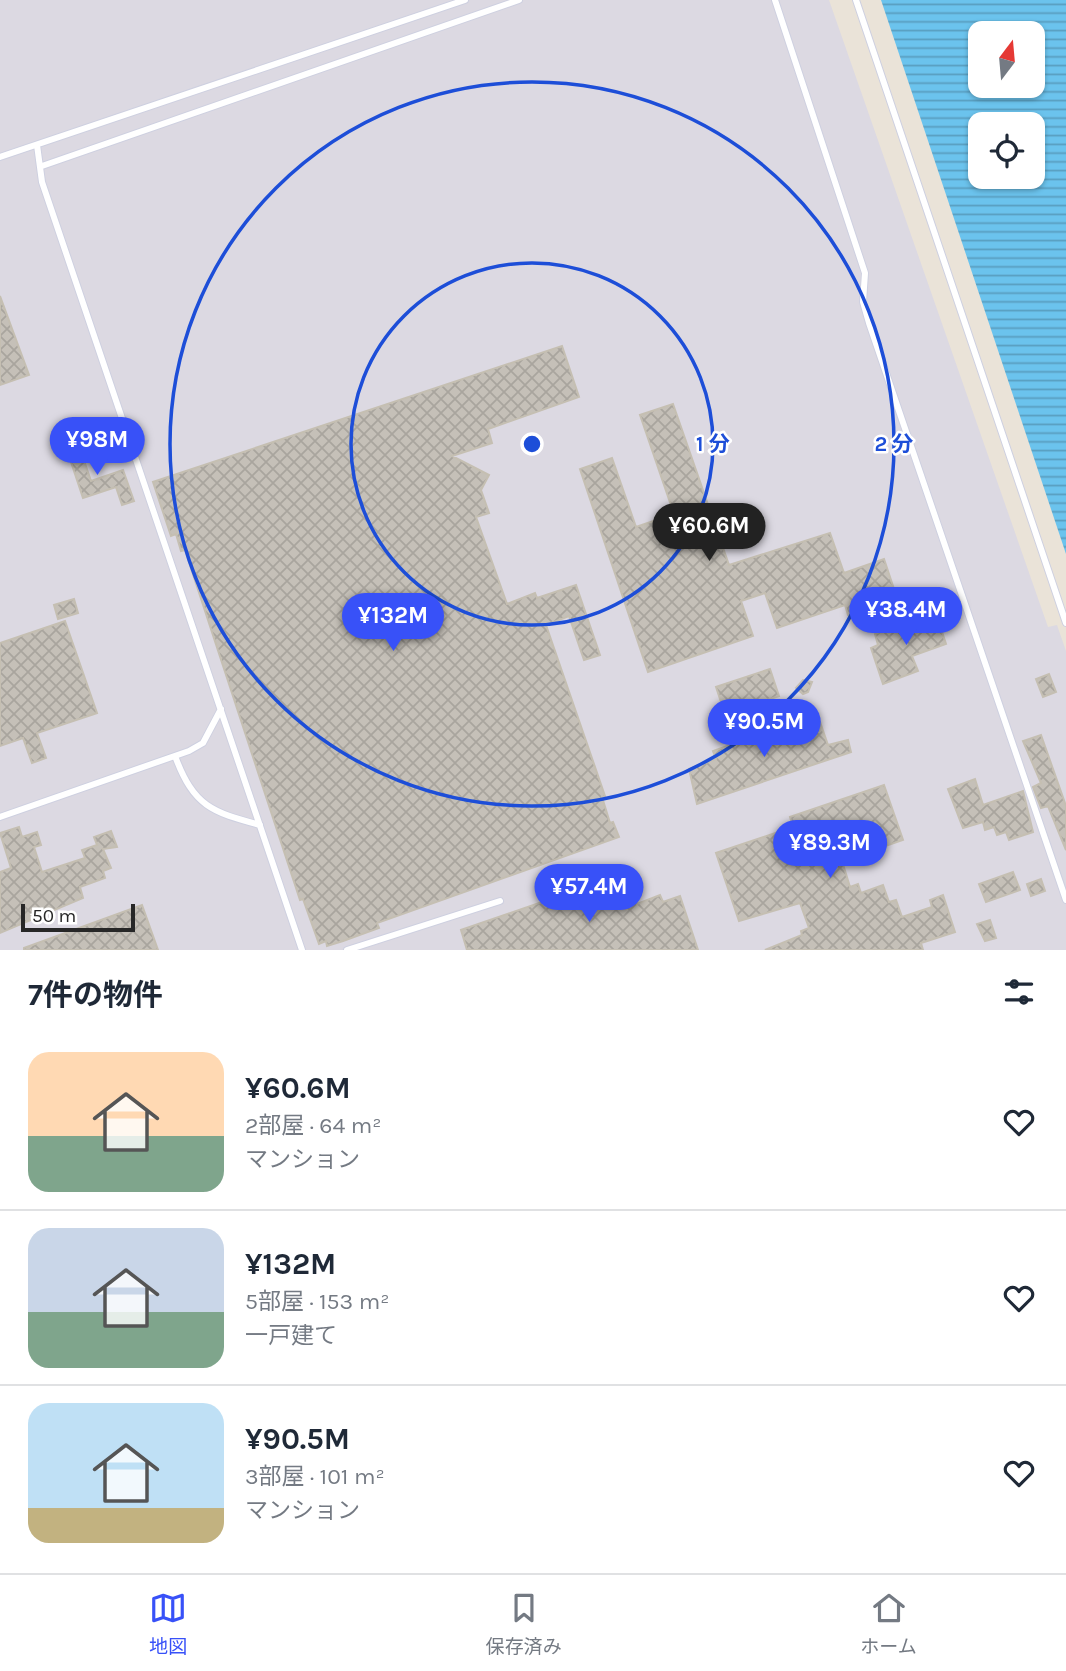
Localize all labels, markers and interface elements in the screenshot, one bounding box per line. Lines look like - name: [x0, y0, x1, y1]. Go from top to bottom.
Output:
- north arrow: [968, 21, 1045, 98]
- map controls: [968, 21, 1045, 189]
- button: locate: [968, 112, 1045, 189]
- pin: ¥98M: [56, 418, 138, 477]
- text: ¥98M: [66, 426, 128, 453]
- centre of rings: [520, 432, 544, 456]
- text: 1 分: [696, 432, 730, 456]
- text: 2 分: [874, 432, 914, 456]
- pin: ¥60.6M: [652, 504, 766, 563]
- text: ¥60.6M: [668, 512, 750, 539]
- pin: ¥38.4M: [849, 588, 963, 647]
- pin: ¥132M: [344, 594, 442, 653]
- text: ¥38.4M: [865, 596, 947, 623]
- text: ¥132M: [358, 602, 428, 629]
- pin: ¥90.5M: [707, 700, 821, 759]
- text: ¥90.5M: [724, 708, 804, 735]
- pin: ¥89.3M: [773, 820, 887, 880]
- text: ¥89.3M: [789, 829, 871, 856]
- pin: ¥57.4M: [532, 864, 646, 924]
- text: ¥57.4M: [550, 873, 628, 900]
- scale bar: [21, 901, 135, 933]
- text: 50 m: [32, 905, 76, 927]
- icon: filters: [1000, 973, 1038, 1011]
- text: 7件の物件: [28, 977, 163, 1013]
- text: ¥60.6M: [245, 1070, 351, 1106]
- icon: home: [84, 1080, 168, 1164]
- icon: heart: [1000, 1103, 1038, 1141]
- text: 2部屋 · 64 m²: [245, 1112, 382, 1139]
- text: マンション: [245, 1146, 360, 1173]
- text: ¥132M: [245, 1246, 336, 1282]
- icon: home: [84, 1256, 168, 1340]
- icon: heart: [1000, 1279, 1038, 1317]
- text: 5部屋 · 153 m²: [245, 1288, 389, 1315]
- text: 一戸建て: [245, 1322, 337, 1349]
- text: ¥90.5M: [245, 1421, 350, 1457]
- icon: home: [84, 1431, 168, 1515]
- icon: heart: [1000, 1454, 1038, 1492]
- text: 3部屋 · 101 m²: [245, 1463, 385, 1490]
- text: マンション: [245, 1497, 360, 1524]
- tab: 地図: [149, 1589, 187, 1658]
- tab: 保存済み: [486, 1589, 562, 1658]
- tab: ホーム: [860, 1589, 917, 1658]

